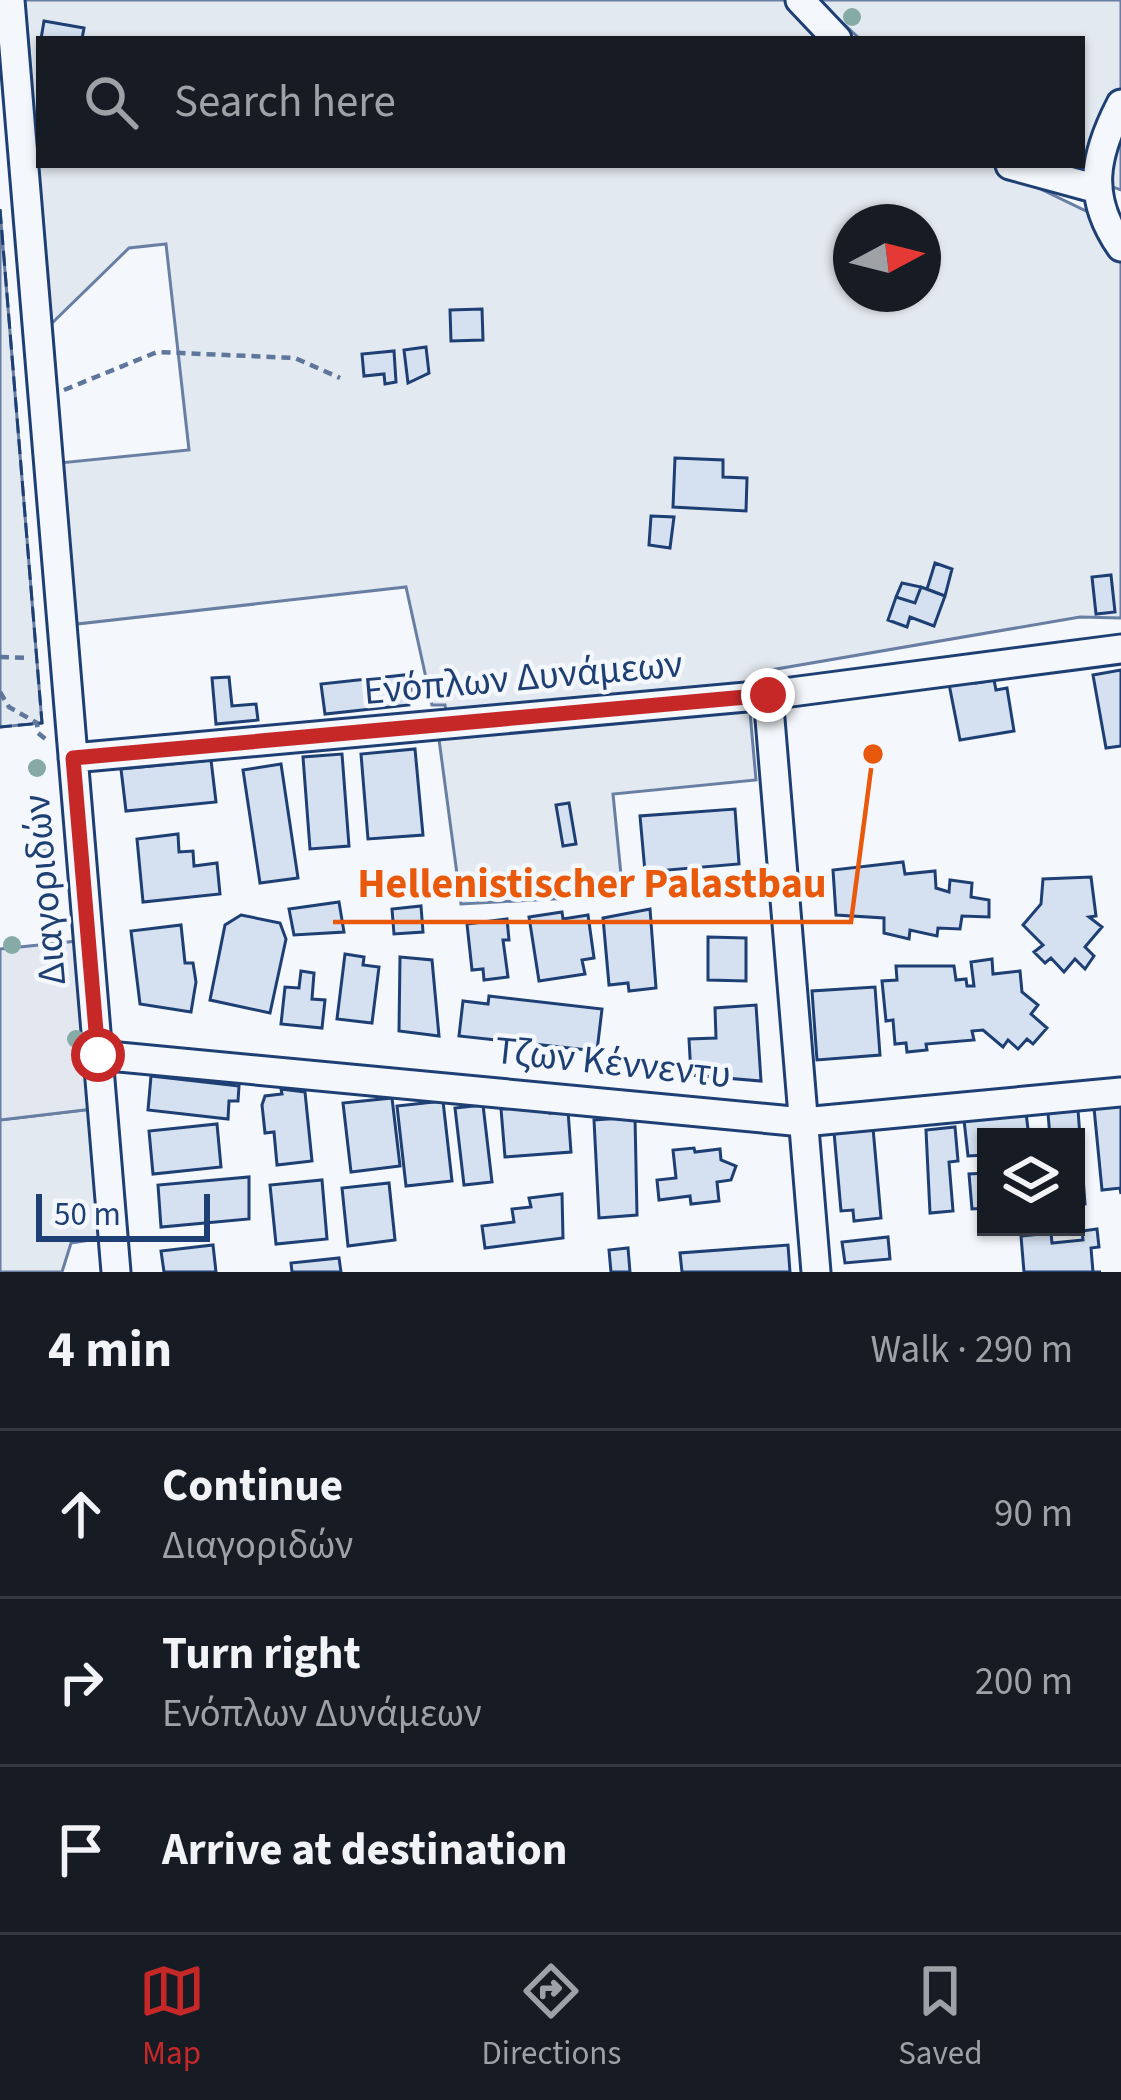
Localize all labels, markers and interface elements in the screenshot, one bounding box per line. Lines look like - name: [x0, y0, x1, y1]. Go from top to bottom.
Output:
- search box: [36, 36, 1085, 168]
- icon: search: [78, 69, 144, 135]
- text: Search here: [174, 70, 396, 134]
- north arrow: [833, 204, 941, 312]
- street label: Ενόπλων Δυνάμεων: [361, 636, 685, 720]
- route end: [741, 668, 795, 722]
- street label: Διαγοριδών: [9, 792, 81, 988]
- callout: Hellenistischer Palastbau: [333, 844, 851, 922]
- text: Hellenistischer Palastbau: [357, 854, 827, 914]
- street label: Τζων Κέννεντυ: [492, 1023, 734, 1103]
- route start: [71, 1028, 125, 1082]
- map controls: [977, 1128, 1085, 1236]
- button: layers: [977, 1128, 1085, 1236]
- scale bar: [36, 1188, 210, 1241]
- text: 50 m: [54, 1191, 121, 1238]
- text: 4 min: [48, 1314, 172, 1386]
- text: Walk · 290 m: [870, 1322, 1073, 1378]
- text: Continue: [162, 1454, 343, 1518]
- icon: ahead: [48, 1481, 114, 1547]
- text: 90 m: [994, 1486, 1073, 1542]
- text: Διαγοριδών: [162, 1518, 353, 1574]
- text: Turn right: [162, 1622, 361, 1686]
- icon: right: [48, 1649, 114, 1715]
- text: 200 m: [975, 1654, 1073, 1710]
- text: Ενόπλων Δυνάμεων: [162, 1686, 482, 1742]
- icon: arrive: [48, 1817, 114, 1883]
- text: Arrive at destination: [162, 1818, 567, 1882]
- tab: Map: [139, 1958, 205, 2077]
- tab: Directions: [482, 1958, 621, 2077]
- tab: Saved: [898, 1958, 982, 2077]

